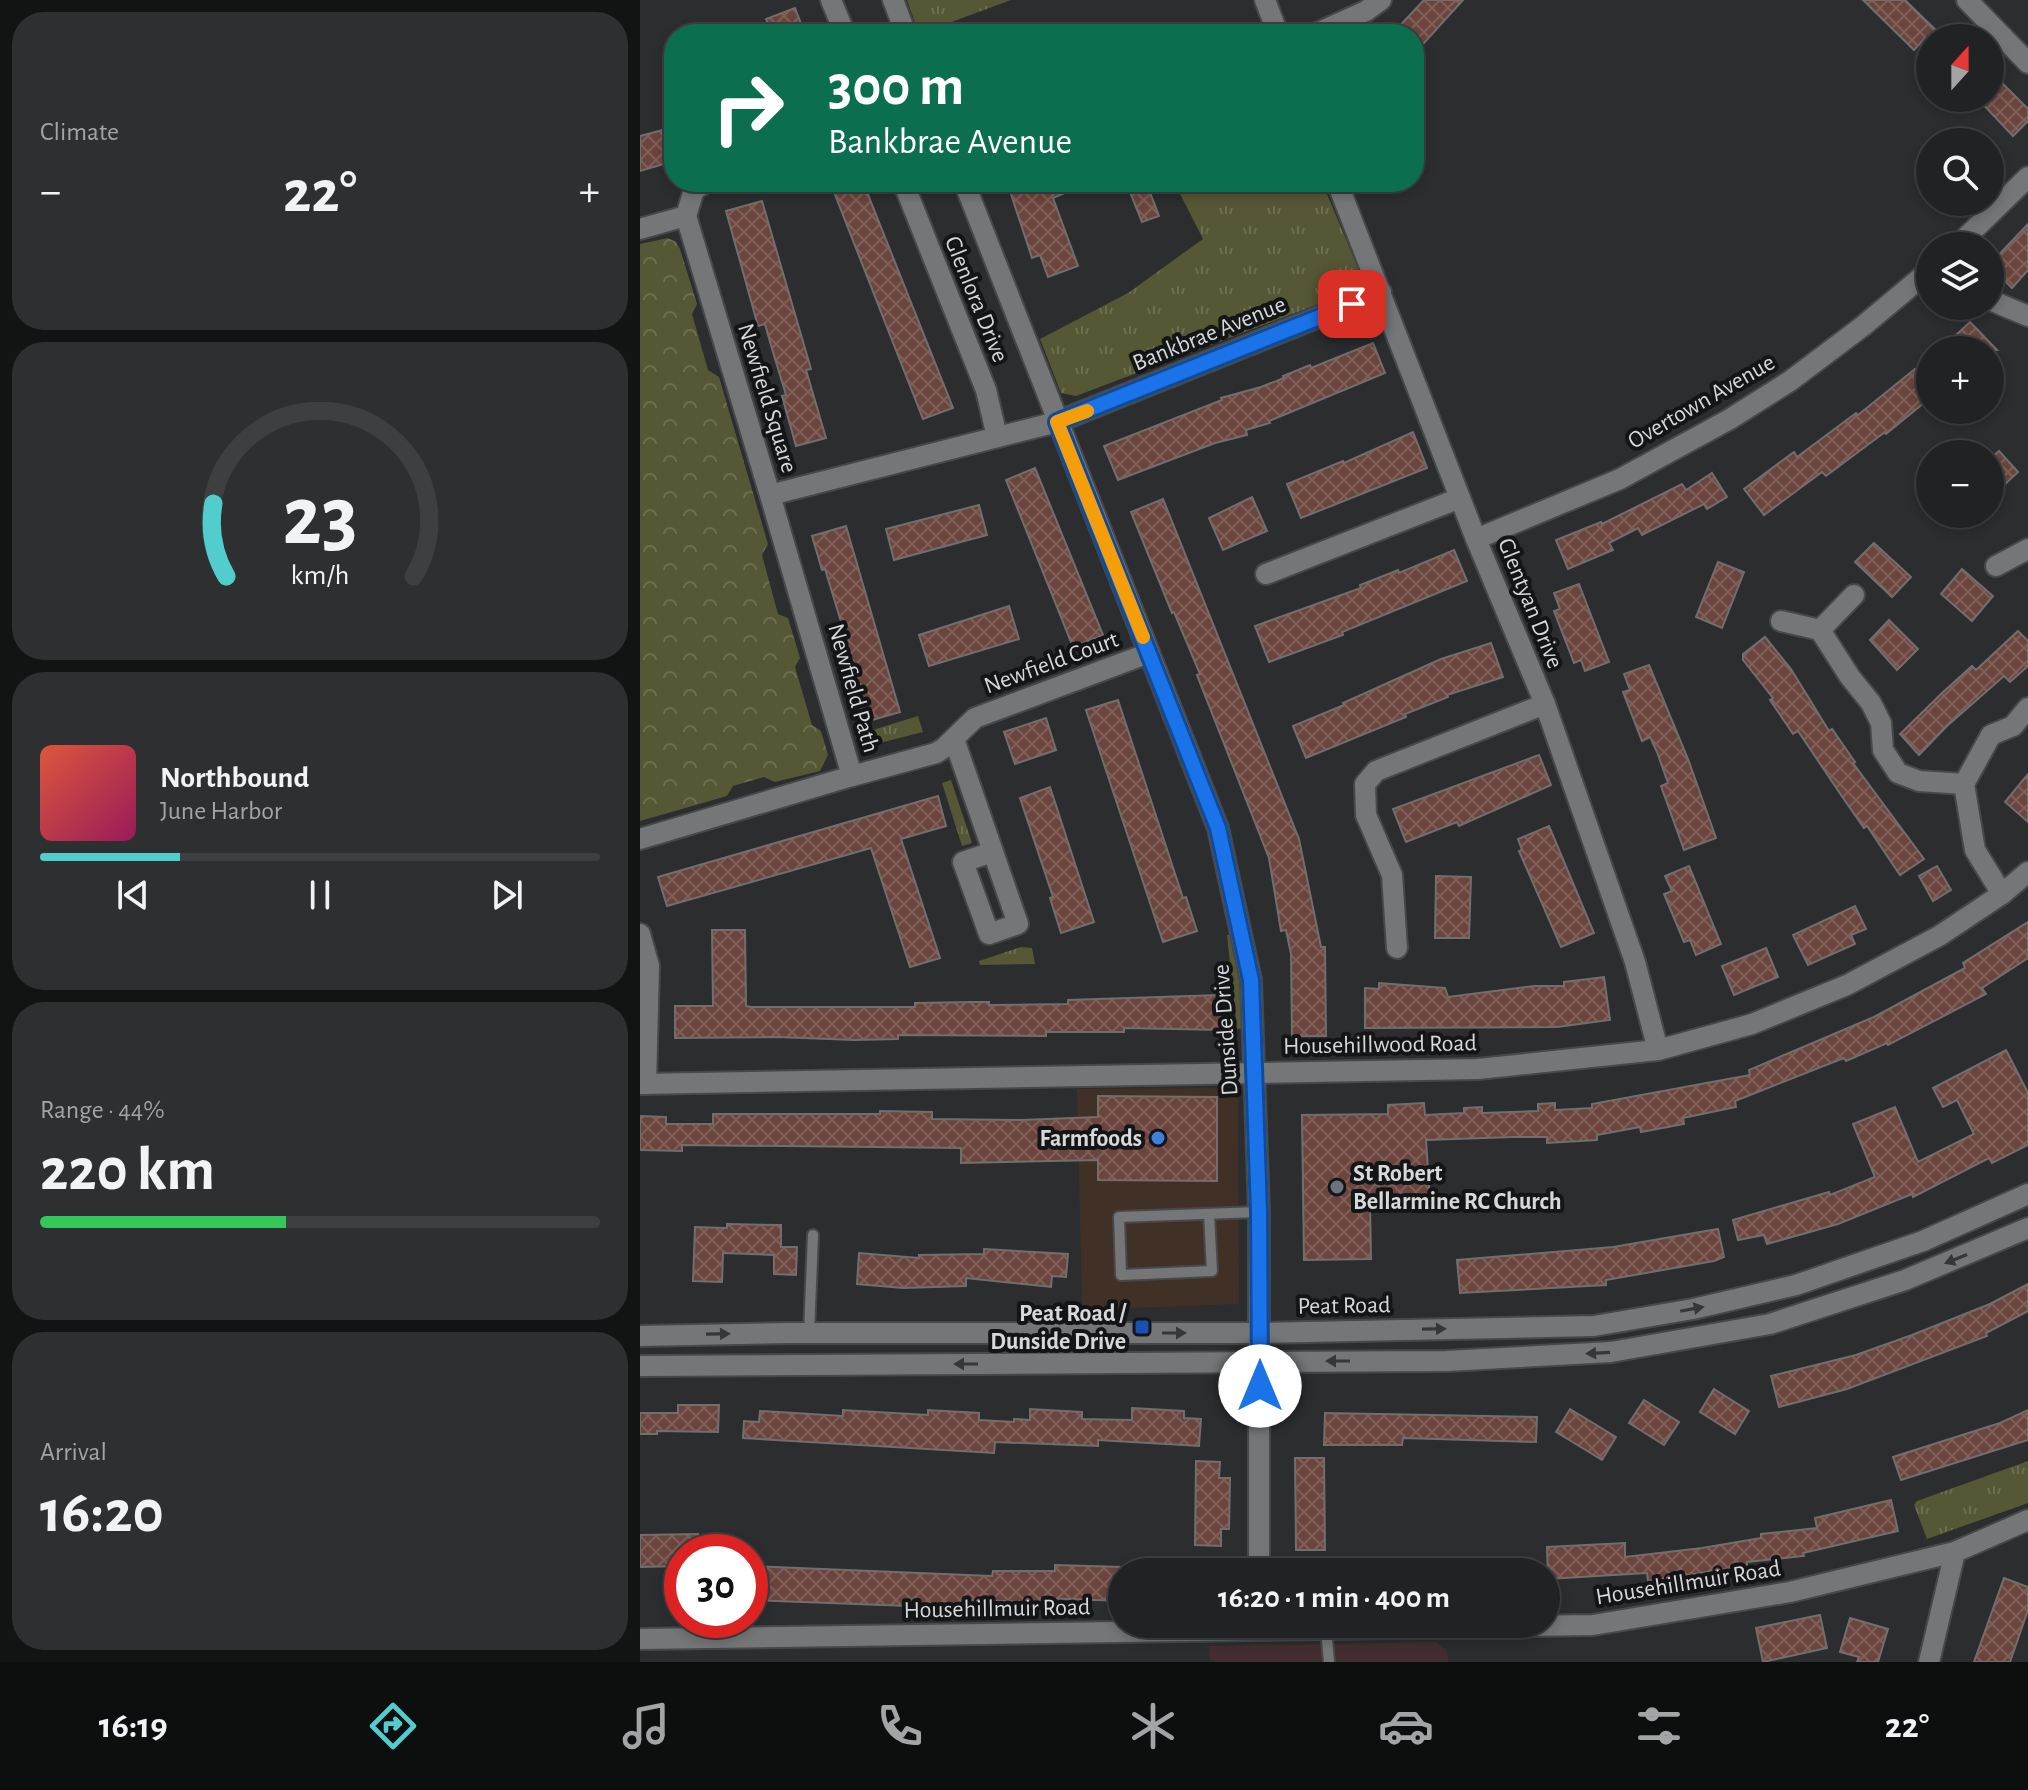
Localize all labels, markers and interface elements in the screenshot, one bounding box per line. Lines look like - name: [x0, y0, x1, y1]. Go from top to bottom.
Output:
- north arrow: [1916, 24, 2004, 112]
- map controls: [1916, 24, 2004, 528]
- icon: right: [696, 56, 800, 160]
- text: 300 m: [828, 59, 964, 115]
- text: Climate: [40, 119, 119, 145]
- text: Bankbrae Avenue: [828, 124, 1072, 160]
- button: search: [1916, 128, 2004, 216]
- text: 22°: [283, 163, 357, 223]
- text: −: [40, 170, 61, 214]
- text: +: [579, 170, 600, 214]
- button: layers: [1916, 232, 2004, 320]
- street label: Glenlora Drive: [940, 233, 1012, 366]
- pin: [1318, 270, 1386, 338]
- icon: arrive: [1330, 282, 1374, 326]
- street label: Bankbrae Avenue: [1129, 292, 1289, 376]
- street label: Newfield Square: [733, 321, 801, 476]
- button: +: [1916, 336, 2004, 424]
- street label: Overtown Avenue: [1624, 350, 1779, 454]
- button: −: [1916, 440, 2004, 528]
- text: 23: [282, 476, 358, 560]
- street label: Glentyan Drive: [1493, 535, 1567, 672]
- text: km/h: [291, 561, 349, 590]
- street label: Newfield Path: [823, 621, 883, 755]
- street label: Newfield Court: [981, 627, 1122, 698]
- text: Northbound: [160, 763, 309, 793]
- text: June Harbor: [160, 798, 282, 824]
- icon: previous: [111, 873, 155, 917]
- icon: pause: [298, 873, 342, 917]
- icon: next: [485, 873, 529, 917]
- street label: Dunside Drive: [1209, 963, 1243, 1097]
- street label: Househillwood Road: [1283, 1031, 1477, 1059]
- text: Range · 44%: [40, 1097, 165, 1123]
- place label: Farmfoods: [1040, 1127, 1142, 1151]
- marker: Farmfoods: [1149, 1129, 1167, 1147]
- text: 220 km: [40, 1141, 215, 1201]
- place label: St Robert Bellarmine RC Church: [1353, 1162, 1562, 1214]
- marker: St Robert Bellarmine RC Church: [1328, 1178, 1346, 1196]
- one-way arrow: [1944, 1253, 1968, 1266]
- street label: Peat Road: [1297, 1293, 1391, 1319]
- place label: Peat Road / Dunside Drive: [990, 1302, 1127, 1354]
- one-way arrow: [1680, 1302, 1705, 1314]
- marker: Peat Road / Dunside Drive: [1133, 1318, 1151, 1336]
- one-way arrow: [1422, 1323, 1447, 1336]
- one-way arrow: [1162, 1327, 1187, 1339]
- one-way arrow: [706, 1328, 731, 1341]
- position arrow: [1218, 1344, 1302, 1428]
- one-way arrow: [1585, 1346, 1610, 1359]
- one-way arrow: [1325, 1355, 1350, 1367]
- one-way arrow: [953, 1358, 978, 1370]
- text: Arrival: [40, 1439, 107, 1465]
- text: 16:20: [40, 1483, 164, 1543]
- speed limit sign: 30: [664, 1534, 768, 1638]
- street label: Househillmuir Road: [1594, 1557, 1782, 1609]
- text: 16:20 · 1 min · 400 m: [1218, 1583, 1450, 1613]
- street label: Househillmuir Road: [903, 1595, 1091, 1623]
- icon: directions: [365, 1698, 421, 1754]
- icon: music: [618, 1698, 674, 1754]
- icon: phone: [872, 1698, 928, 1754]
- icon: climate: [1125, 1698, 1181, 1754]
- icon: car: [1378, 1698, 1434, 1754]
- icon: filters: [1631, 1698, 1687, 1754]
- text: 16:19: [99, 1708, 168, 1744]
- text: 22°: [1885, 1708, 1929, 1744]

